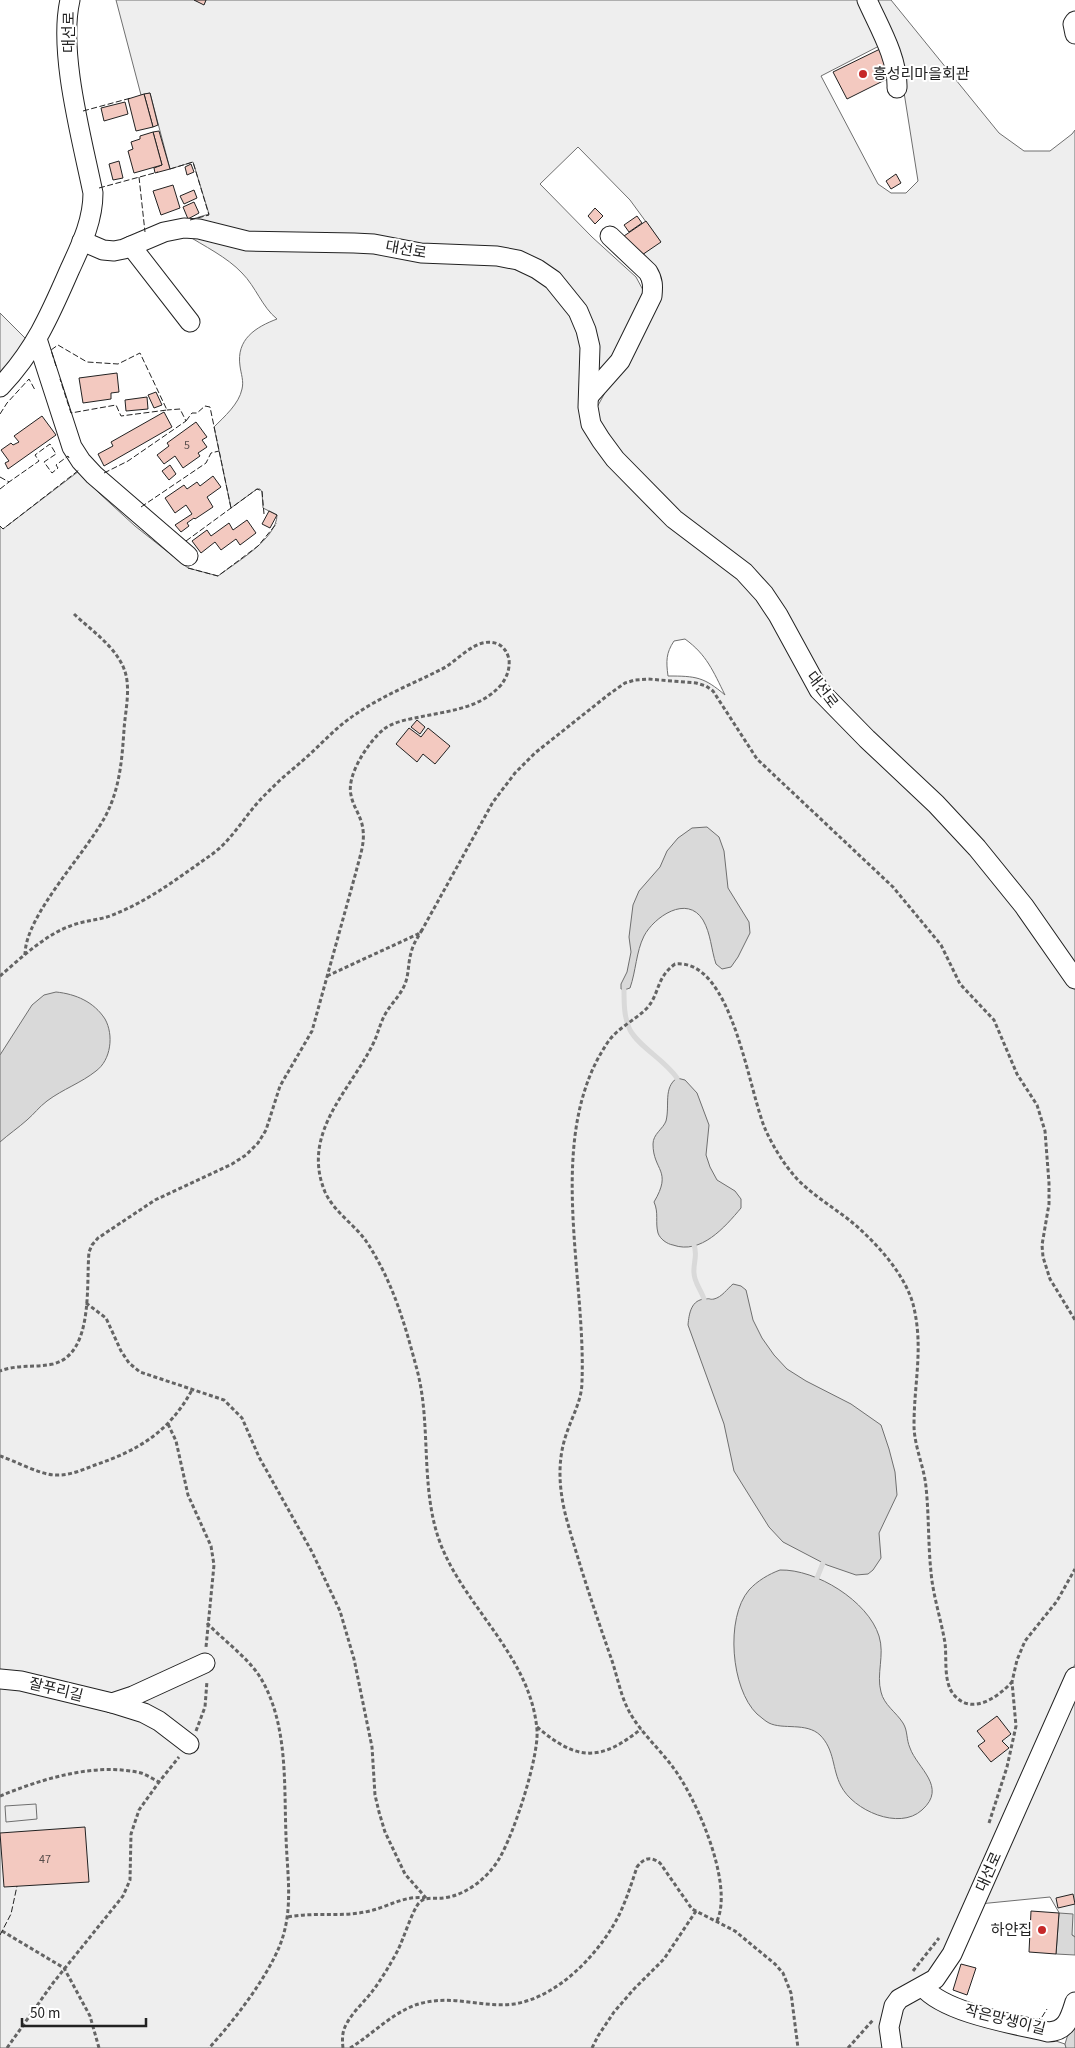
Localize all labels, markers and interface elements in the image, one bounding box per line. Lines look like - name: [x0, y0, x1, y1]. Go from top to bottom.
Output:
- street label: 대선로: [59, 11, 80, 53]
- place label: 흥성리마을회관: [873, 64, 970, 85]
- marker: 흥성리마을회관: [857, 68, 869, 80]
- street label: 대선로: [384, 236, 428, 264]
- house number: 5: [184, 437, 190, 454]
- street label: 대선로: [801, 667, 843, 713]
- street label: 잘푸리길: [27, 1673, 85, 1707]
- street label: 대선로: [971, 1849, 1007, 1895]
- house number: 47: [39, 1851, 51, 1868]
- place label: 하얀집: [991, 1920, 1032, 1941]
- marker: 하얀집: [1036, 1924, 1048, 1936]
- scale bar: [22, 1996, 146, 2028]
- street label: 작은망생이길: [962, 2000, 1048, 2040]
- text: 50 m: [30, 2003, 60, 2024]

